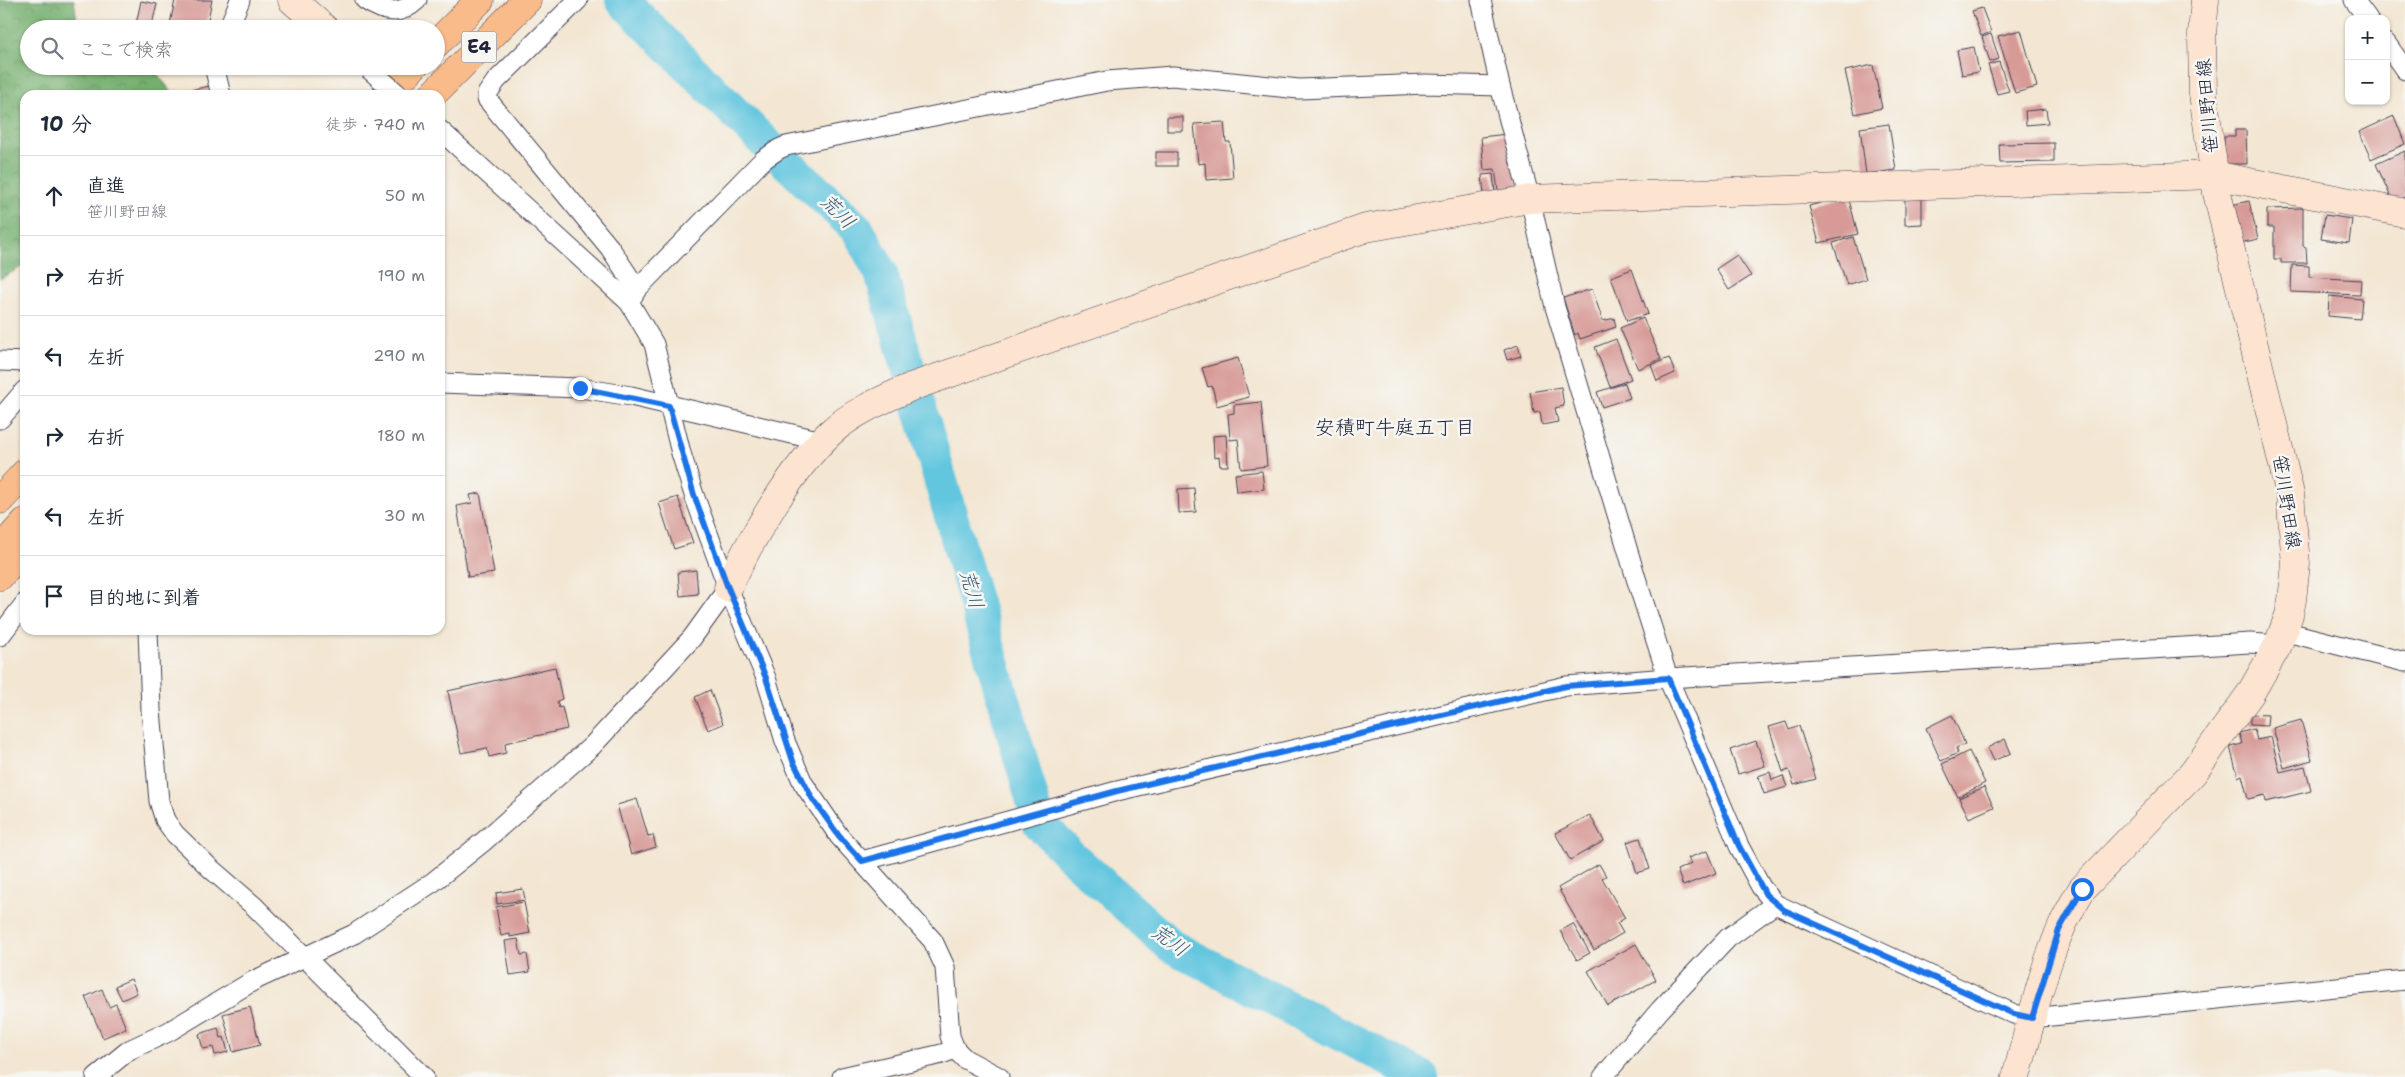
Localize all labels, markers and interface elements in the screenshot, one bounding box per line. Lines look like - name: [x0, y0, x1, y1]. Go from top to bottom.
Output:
- map controls: [2345, 15, 2390, 105]
- button: +: [2345, 15, 2390, 60]
- search box: [20, 20, 445, 75]
- road number: E4: [462, 32, 496, 62]
- icon: search: [38, 34, 66, 62]
- text: ここで検索: [78, 37, 173, 62]
- street label: 笹川野田線: [2190, 58, 2224, 154]
- button: −: [2345, 60, 2390, 105]
- text: 10 分: [40, 110, 92, 138]
- text: 徒歩 · 740 m: [326, 114, 425, 135]
- text: 直進: [87, 173, 125, 198]
- icon: ahead: [40, 182, 68, 210]
- text: 50 m: [385, 185, 425, 206]
- water label: 荒川: [815, 188, 861, 234]
- text: 笹川野田線: [87, 201, 167, 222]
- icon: right: [40, 262, 68, 290]
- text: 右折: [87, 265, 125, 290]
- text: 190 m: [378, 265, 425, 286]
- icon: left: [40, 342, 68, 370]
- text: 左折: [87, 345, 125, 370]
- text: 290 m: [373, 345, 425, 366]
- route end: [569, 377, 592, 400]
- district label: 安積町牛庭五丁目: [1315, 414, 1475, 440]
- icon: right: [40, 422, 68, 450]
- text: 右折: [87, 425, 125, 450]
- text: 180 m: [377, 425, 425, 446]
- street label: 笹川野田線: [2267, 453, 2307, 551]
- icon: left: [40, 502, 68, 530]
- text: 左折: [87, 505, 125, 530]
- text: 30 m: [384, 505, 425, 526]
- water label: 荒川: [954, 566, 990, 612]
- icon: arrive: [40, 582, 68, 610]
- text: 目的地に到着: [87, 585, 201, 610]
- route start: [2071, 878, 2094, 901]
- water label: 荒川: [1146, 918, 1194, 962]

